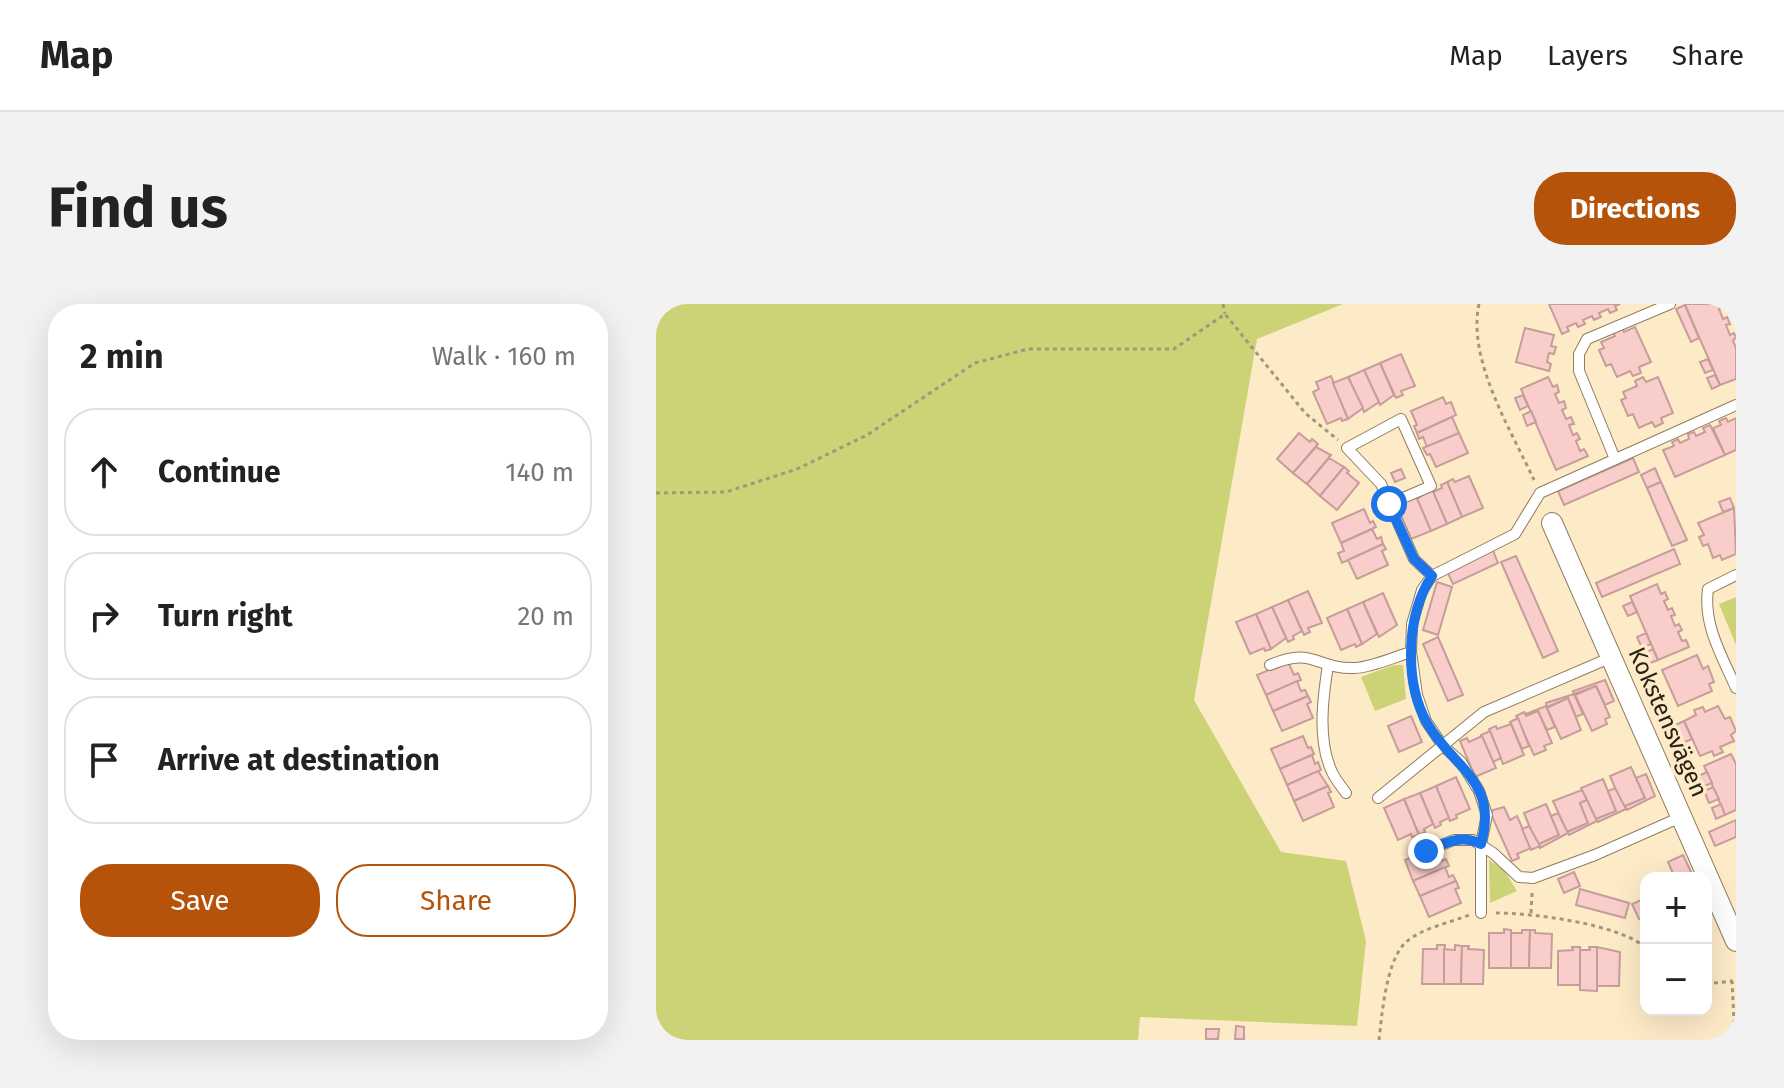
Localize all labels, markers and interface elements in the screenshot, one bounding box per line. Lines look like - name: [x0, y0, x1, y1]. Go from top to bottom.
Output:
- text: Map: [40, 32, 113, 78]
- text: Map: [1449, 39, 1503, 72]
- text: Layers: [1547, 39, 1628, 72]
- text: Share: [1672, 39, 1744, 72]
- button: Directions: [1534, 172, 1736, 245]
- text: Find us: [48, 175, 228, 242]
- text: 2 min: [80, 336, 164, 377]
- text: Walk · 160 m: [432, 341, 576, 372]
- icon: ahead: [82, 450, 126, 494]
- text: Continue: [158, 454, 281, 490]
- text: 140 m: [505, 457, 574, 488]
- route start: [1371, 486, 1407, 522]
- icon: right: [82, 594, 126, 638]
- text: Turn right: [158, 598, 293, 634]
- text: 20 m: [517, 601, 574, 632]
- street label: Kokstensvägen: [1622, 643, 1714, 801]
- icon: arrive: [82, 738, 126, 782]
- text: Arrive at destination: [158, 742, 440, 778]
- route end: [1408, 833, 1444, 869]
- button: Save: [80, 864, 320, 937]
- button: Share: [336, 864, 576, 937]
- map controls: [1640, 872, 1712, 1016]
- button: +: [1640, 872, 1712, 944]
- button: −: [1640, 944, 1712, 1016]

